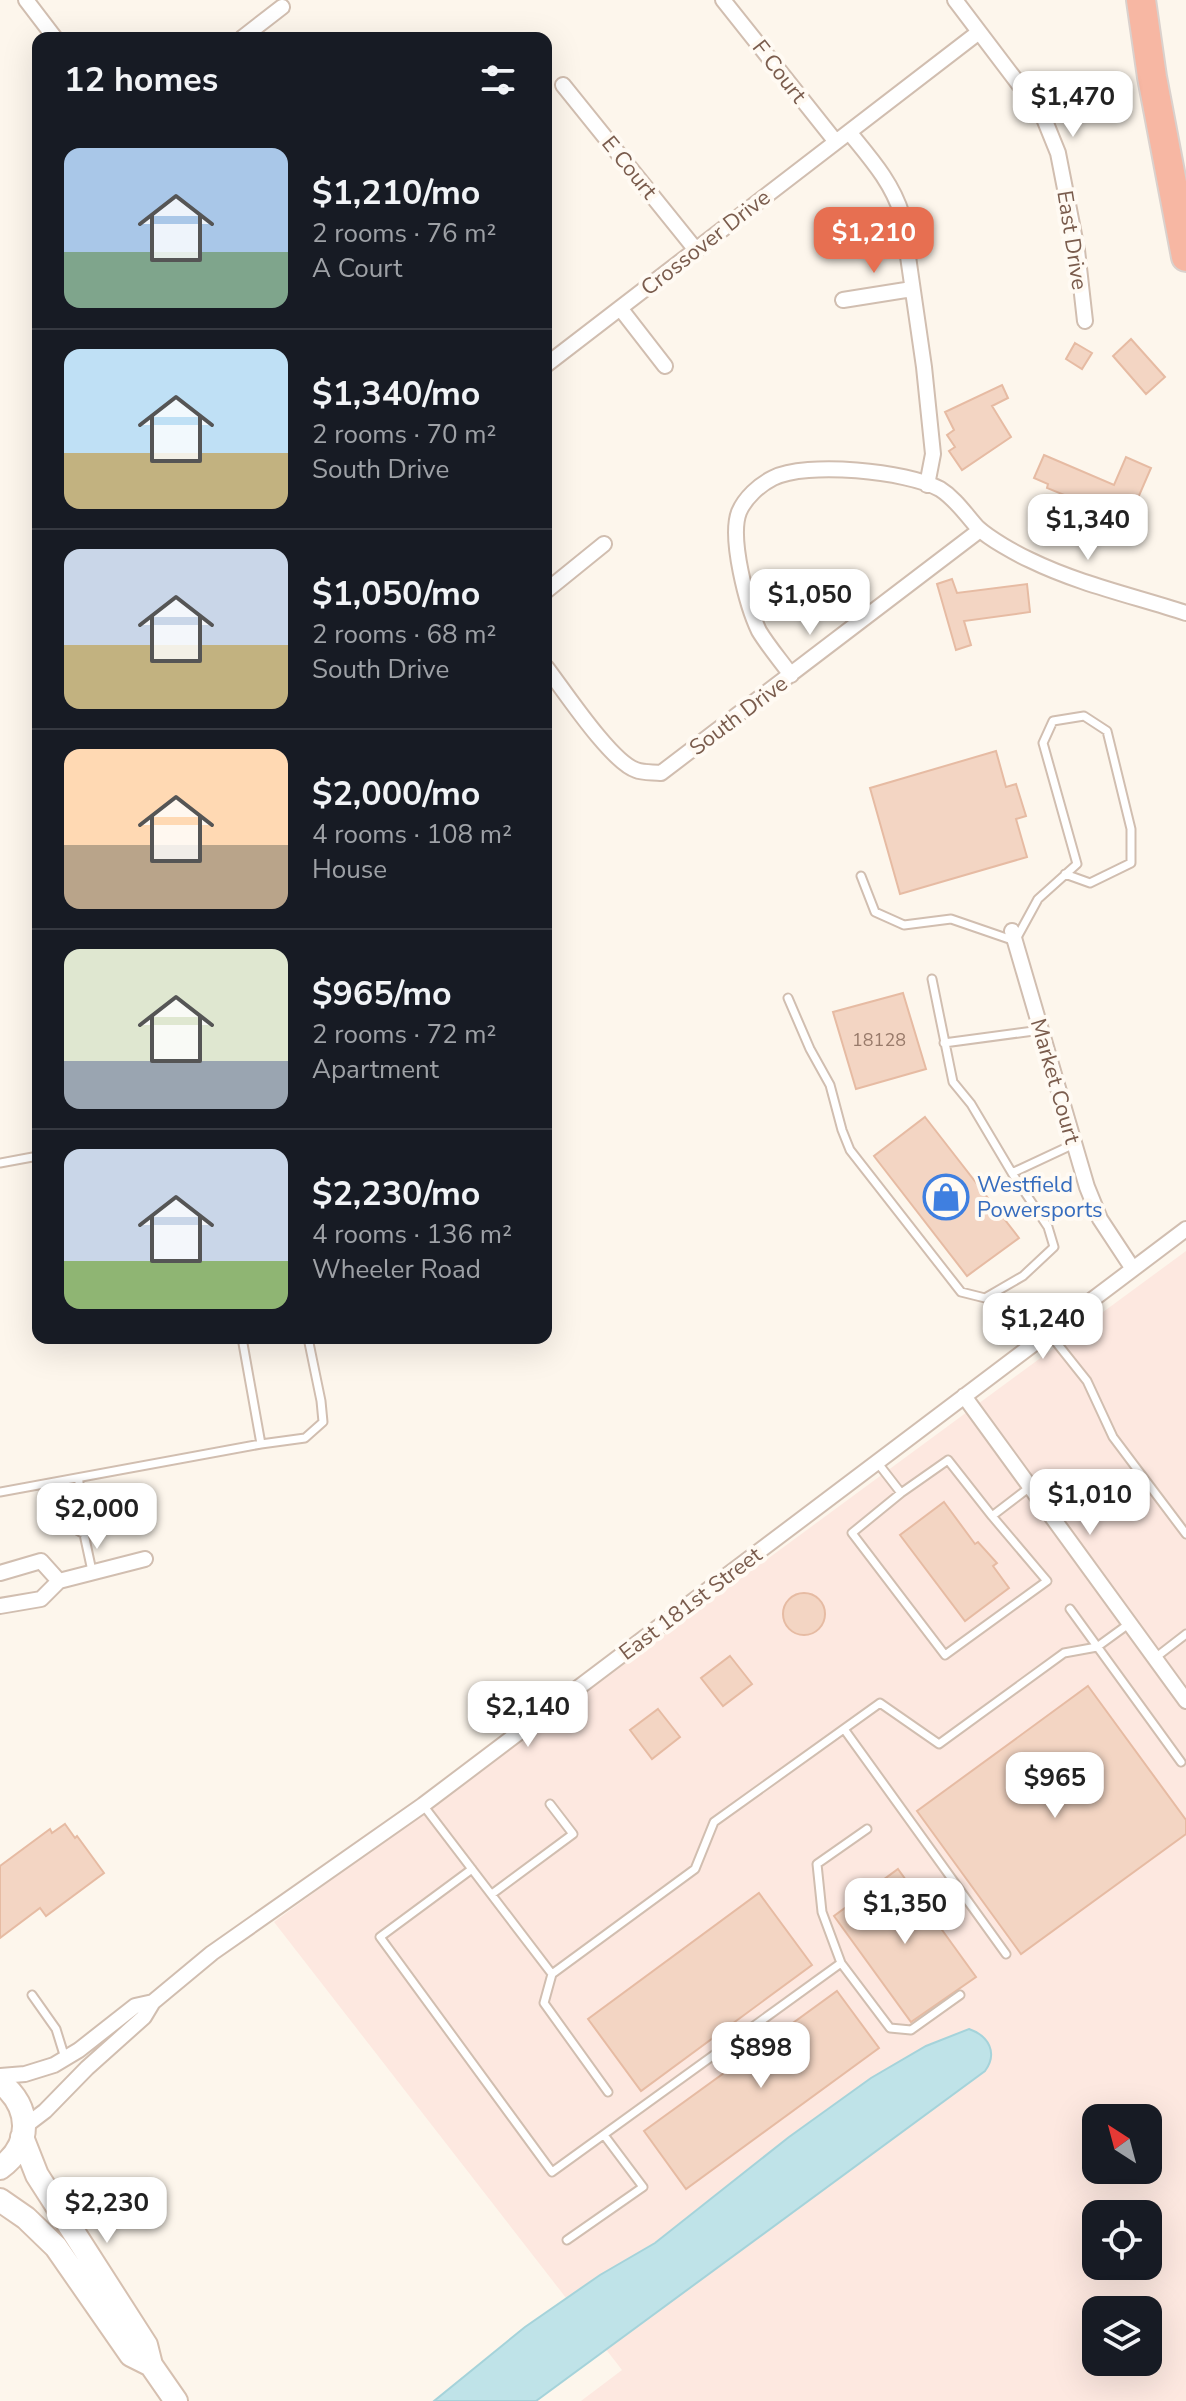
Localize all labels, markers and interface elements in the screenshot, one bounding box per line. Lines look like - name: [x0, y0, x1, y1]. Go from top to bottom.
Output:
- street label: F Court: [745, 34, 814, 110]
- text: 12 homes: [64, 57, 218, 103]
- icon: filters: [476, 58, 520, 102]
- pin: $1,470: [1008, 71, 1138, 139]
- text: $1,470: [1031, 79, 1115, 114]
- street label: E Court: [595, 130, 664, 206]
- text: $1,210/mo: [312, 170, 480, 216]
- icon: home: [128, 180, 224, 276]
- street label: Crossover Drive: [635, 183, 777, 303]
- street label: East Drive: [1049, 188, 1095, 292]
- pin: $1,210: [809, 207, 939, 275]
- text: $1,210: [832, 215, 916, 250]
- text: 2 rooms · 76 m²: [312, 216, 496, 251]
- text: A Court: [312, 251, 402, 286]
- text: $1,340/mo: [312, 371, 480, 417]
- icon: home: [128, 381, 224, 477]
- text: 2 rooms · 70 m²: [312, 417, 496, 452]
- text: South Drive: [312, 452, 449, 487]
- pin: $1,340: [1023, 494, 1153, 562]
- text: $1,340: [1046, 502, 1130, 537]
- pin: $1,050: [745, 569, 875, 637]
- text: $1,050/mo: [312, 571, 480, 617]
- text: $1,050: [768, 577, 852, 612]
- icon: home: [128, 581, 224, 677]
- text: 2 rooms · 68 m²: [312, 617, 496, 652]
- text: South Drive: [312, 652, 449, 687]
- street label: South Drive: [683, 669, 794, 763]
- text: $2,000/mo: [312, 771, 480, 817]
- icon: home: [128, 781, 224, 877]
- text: 4 rooms · 108 m²: [312, 817, 512, 852]
- text: House: [312, 852, 387, 887]
- text: $965/mo: [312, 971, 452, 1017]
- icon: home: [128, 981, 224, 1077]
- street label: Market Court: [1023, 1015, 1087, 1148]
- text: 2 rooms · 72 m²: [312, 1017, 496, 1052]
- house number: 18128: [852, 1028, 906, 1052]
- text: Apartment: [312, 1052, 439, 1087]
- place label: Westfield Powersports: [977, 1170, 1103, 1225]
- text: $2,230/mo: [312, 1171, 480, 1217]
- shop icon: Westfield Powersports: [922, 1173, 970, 1221]
- icon: home: [128, 1181, 224, 1277]
- text: 4 rooms · 136 m²: [312, 1217, 512, 1252]
- text: Wheeler Road: [312, 1252, 481, 1287]
- pin: $1,240: [978, 1293, 1108, 1361]
- text: $1,240: [1001, 1301, 1085, 1336]
- pin: $1,010: [1025, 1469, 1155, 1537]
- text: $1,010: [1048, 1477, 1132, 1512]
- pin: $2,000: [32, 1483, 162, 1551]
- text: $2,000: [55, 1491, 139, 1526]
- street label: East 181st Street: [613, 1540, 768, 1667]
- pin: $2,140: [463, 1681, 593, 1749]
- text: $2,140: [486, 1689, 570, 1724]
- pin: $965: [1008, 1752, 1102, 1820]
- text: $965: [1024, 1760, 1086, 1795]
- pin: $1,350: [840, 1878, 970, 1946]
- text: $1,350: [863, 1886, 947, 1921]
- pin: $898: [714, 2022, 808, 2090]
- text: $898: [730, 2030, 792, 2065]
- north arrow: [1082, 2104, 1162, 2184]
- map controls: [1082, 2104, 1162, 2376]
- pin: $2,230: [42, 2177, 172, 2245]
- text: $2,230: [65, 2185, 149, 2220]
- button: locate: [1082, 2200, 1162, 2280]
- button: layers: [1082, 2296, 1162, 2376]

